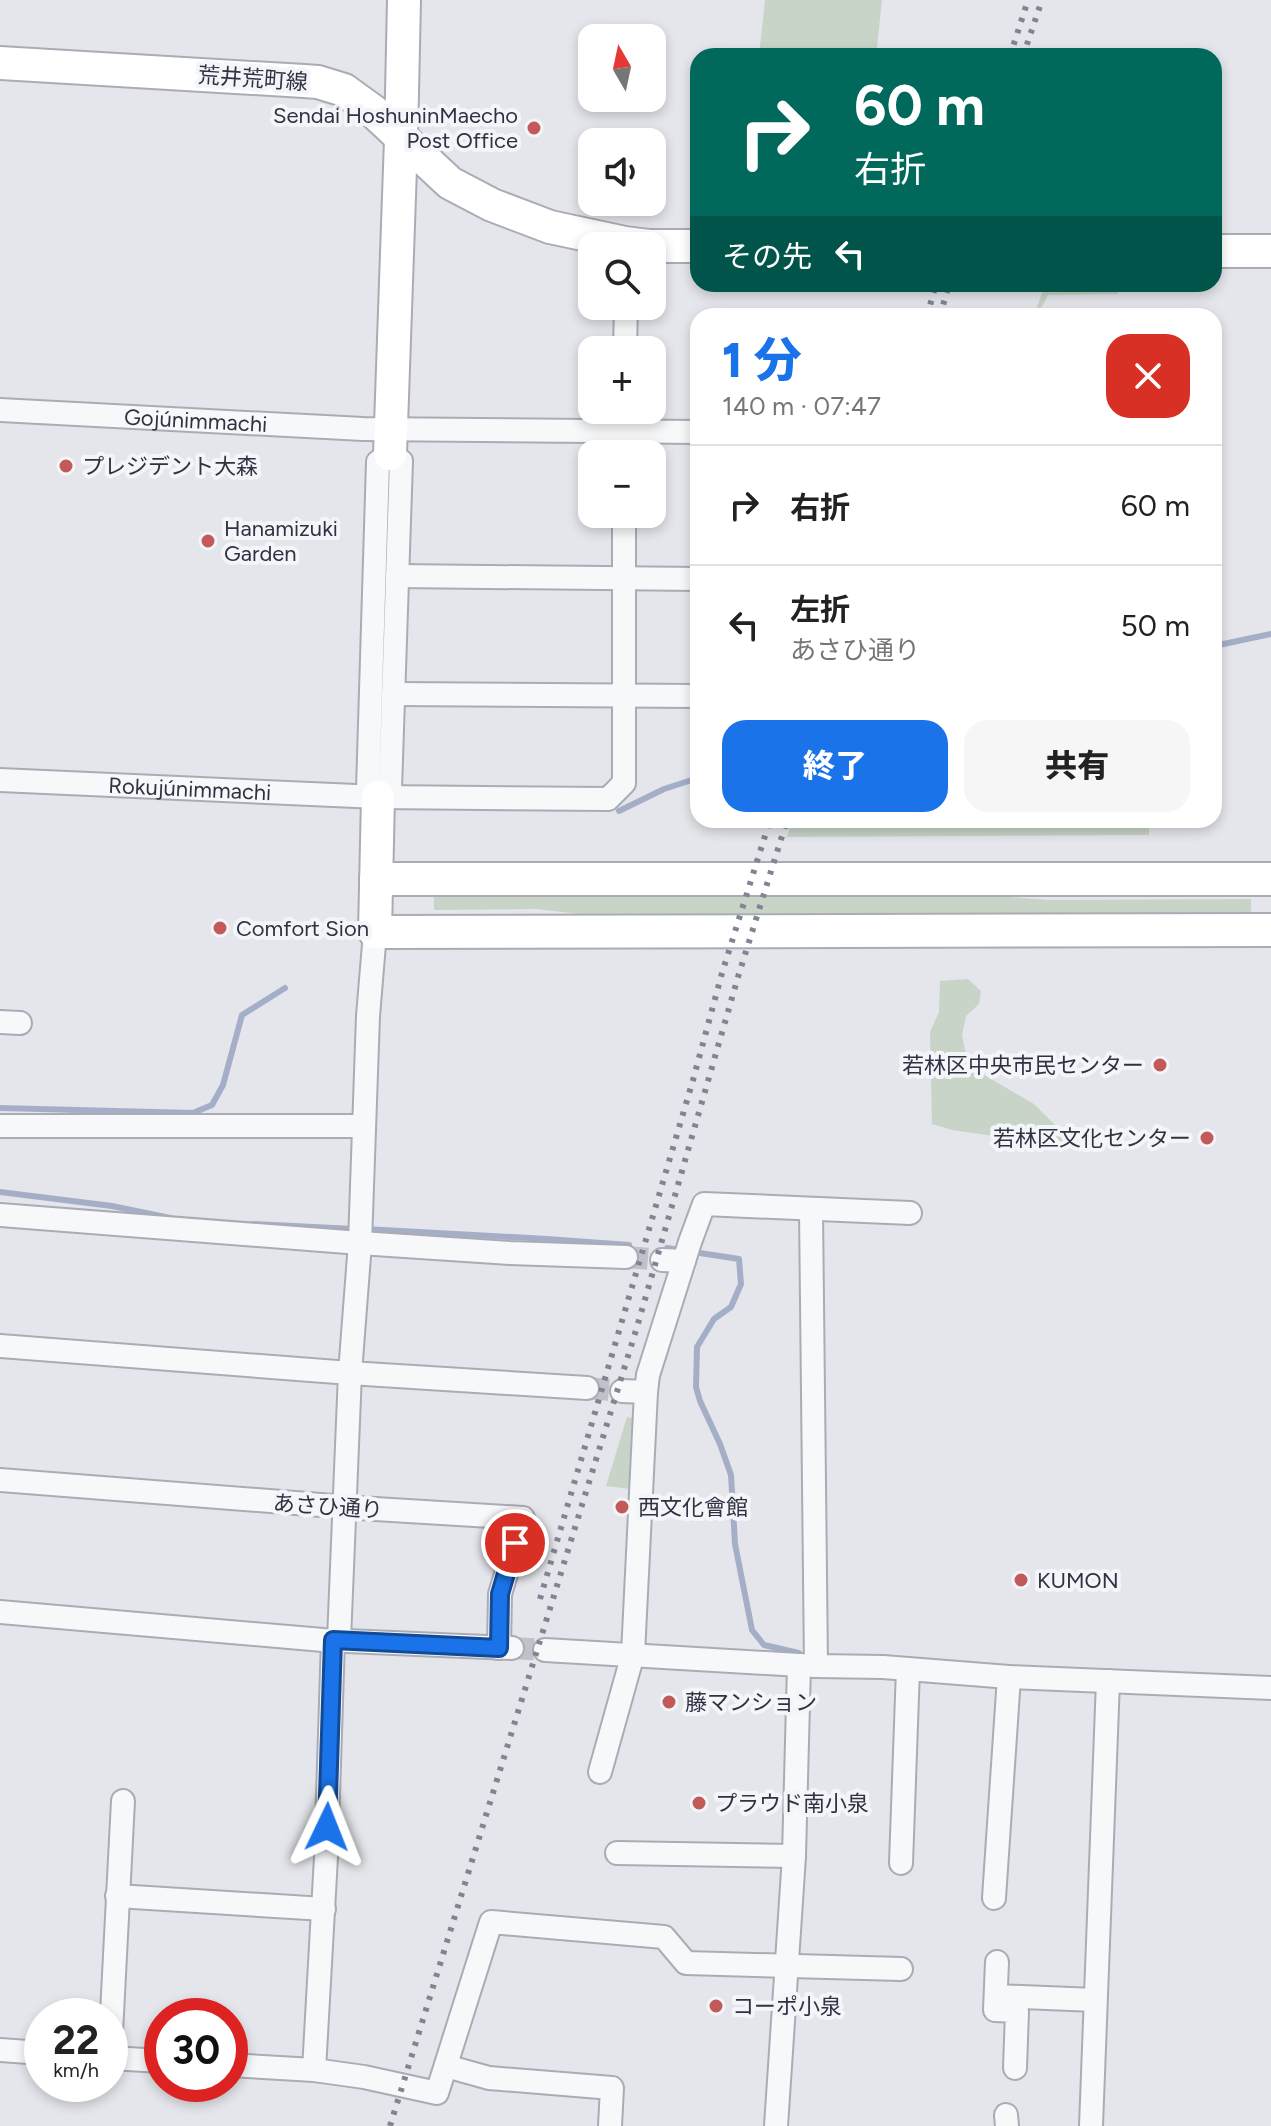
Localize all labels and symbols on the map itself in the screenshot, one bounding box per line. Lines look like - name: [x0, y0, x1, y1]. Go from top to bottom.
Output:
- north arrow: [578, 24, 666, 112]
- street label: 荒井荒町線: [197, 61, 309, 96]
- place label: Sendai HoshuninMaecho Post Office: [273, 102, 518, 154]
- marker: Sendai HoshuninMaecho Post Office: [525, 119, 543, 137]
- street label: Gojúnimmachi: [124, 404, 268, 438]
- place label: プレジデント大森: [82, 453, 258, 480]
- marker: プレジデント大森: [57, 457, 75, 475]
- place label: Hanamizuki Garden: [224, 515, 338, 567]
- marker: Hanamizuki Garden: [199, 532, 217, 550]
- street label: Rokujúnimmachi: [108, 772, 272, 806]
- place label: Comfort Sion: [236, 915, 369, 942]
- marker: Comfort Sion: [211, 919, 229, 937]
- place label: 若林区中央市民センター: [902, 1052, 1144, 1079]
- marker: 若林区中央市民センター: [1151, 1056, 1169, 1074]
- place label: 若林区文化センター: [993, 1125, 1191, 1152]
- marker: 若林区文化センター: [1198, 1129, 1216, 1147]
- street label: あさひ通り: [272, 1489, 384, 1524]
- place label: 西文化會館: [638, 1494, 748, 1521]
- marker: 西文化會館: [613, 1498, 631, 1516]
- pin: [481, 1509, 549, 1577]
- place label: KUMON: [1037, 1567, 1119, 1594]
- marker: KUMON: [1012, 1571, 1030, 1589]
- place label: 藤マンション: [685, 1689, 817, 1716]
- marker: 藤マンション: [660, 1693, 678, 1711]
- position arrow: [285, 1785, 369, 1869]
- place label: プラウド南小泉: [715, 1790, 869, 1817]
- marker: プラウド南小泉: [690, 1794, 708, 1812]
- place label: コーポ小泉: [732, 1993, 842, 2020]
- marker: コーポ小泉: [707, 1997, 725, 2015]
- speed limit sign: 30: [144, 1998, 248, 2102]

